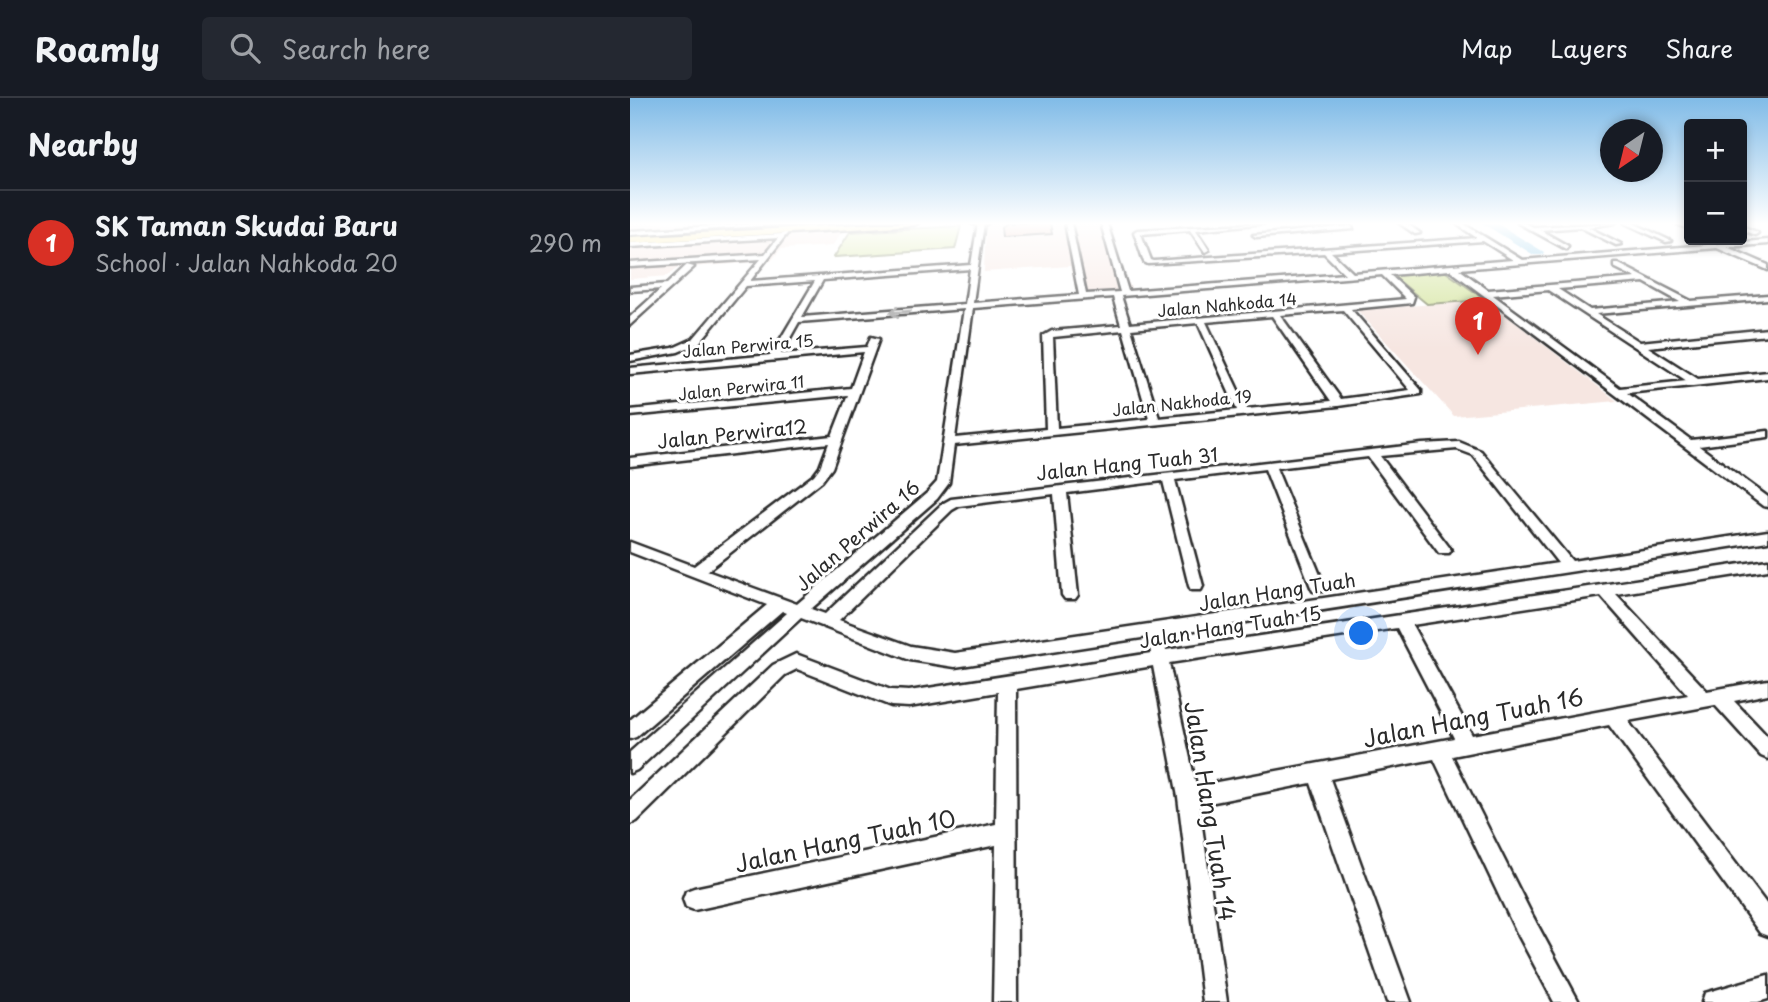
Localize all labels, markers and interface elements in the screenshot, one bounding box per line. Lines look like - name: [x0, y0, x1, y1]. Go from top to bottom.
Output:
- search box: [202, 17, 692, 80]
- text: Roamly: [35, 23, 160, 73]
- icon: search: [226, 29, 264, 67]
- text: Search here: [282, 29, 430, 68]
- text: Map: [1461, 30, 1512, 66]
- text: Layers: [1550, 30, 1627, 66]
- text: Share: [1665, 30, 1733, 66]
- north arrow: [1600, 119, 1663, 182]
- map controls: [1684, 119, 1747, 245]
- button: +: [1684, 119, 1747, 182]
- text: Nearby: [28, 121, 138, 166]
- button: −: [1684, 182, 1747, 245]
- text: SK Taman Skudai Baru: [95, 206, 398, 245]
- text: 1: [46, 225, 57, 260]
- text: 290 m: [529, 225, 602, 260]
- text: School · Jalan Nahkoda 20: [95, 245, 398, 280]
- street label: Jalan Nahkoda 14: [1156, 286, 1298, 322]
- pin: 1: [1455, 297, 1501, 355]
- one-way arrow: [890, 306, 912, 319]
- street label: Jalan Perwira 15: [681, 327, 815, 363]
- street label: Jalan Perwira 11: [677, 368, 805, 406]
- street label: Jalan Nakhoda 19: [1111, 383, 1253, 421]
- street label: Jalan Perwira12: [656, 411, 808, 455]
- street label: Jalan Hang Tuah 31: [1035, 440, 1219, 486]
- street label: Jalan Perwira 16: [789, 473, 925, 597]
- street label: Jalan Hang Tuah: [1197, 565, 1357, 617]
- street label: Jalan Hang Tuah 15: [1137, 598, 1323, 654]
- your location: [1344, 616, 1378, 650]
- street label: Jalan Hang Tuah 16: [1360, 678, 1586, 756]
- street label: Jalan Hang Tuah 14: [1176, 698, 1246, 924]
- street label: Jalan Hang Tuah 10: [731, 800, 959, 880]

